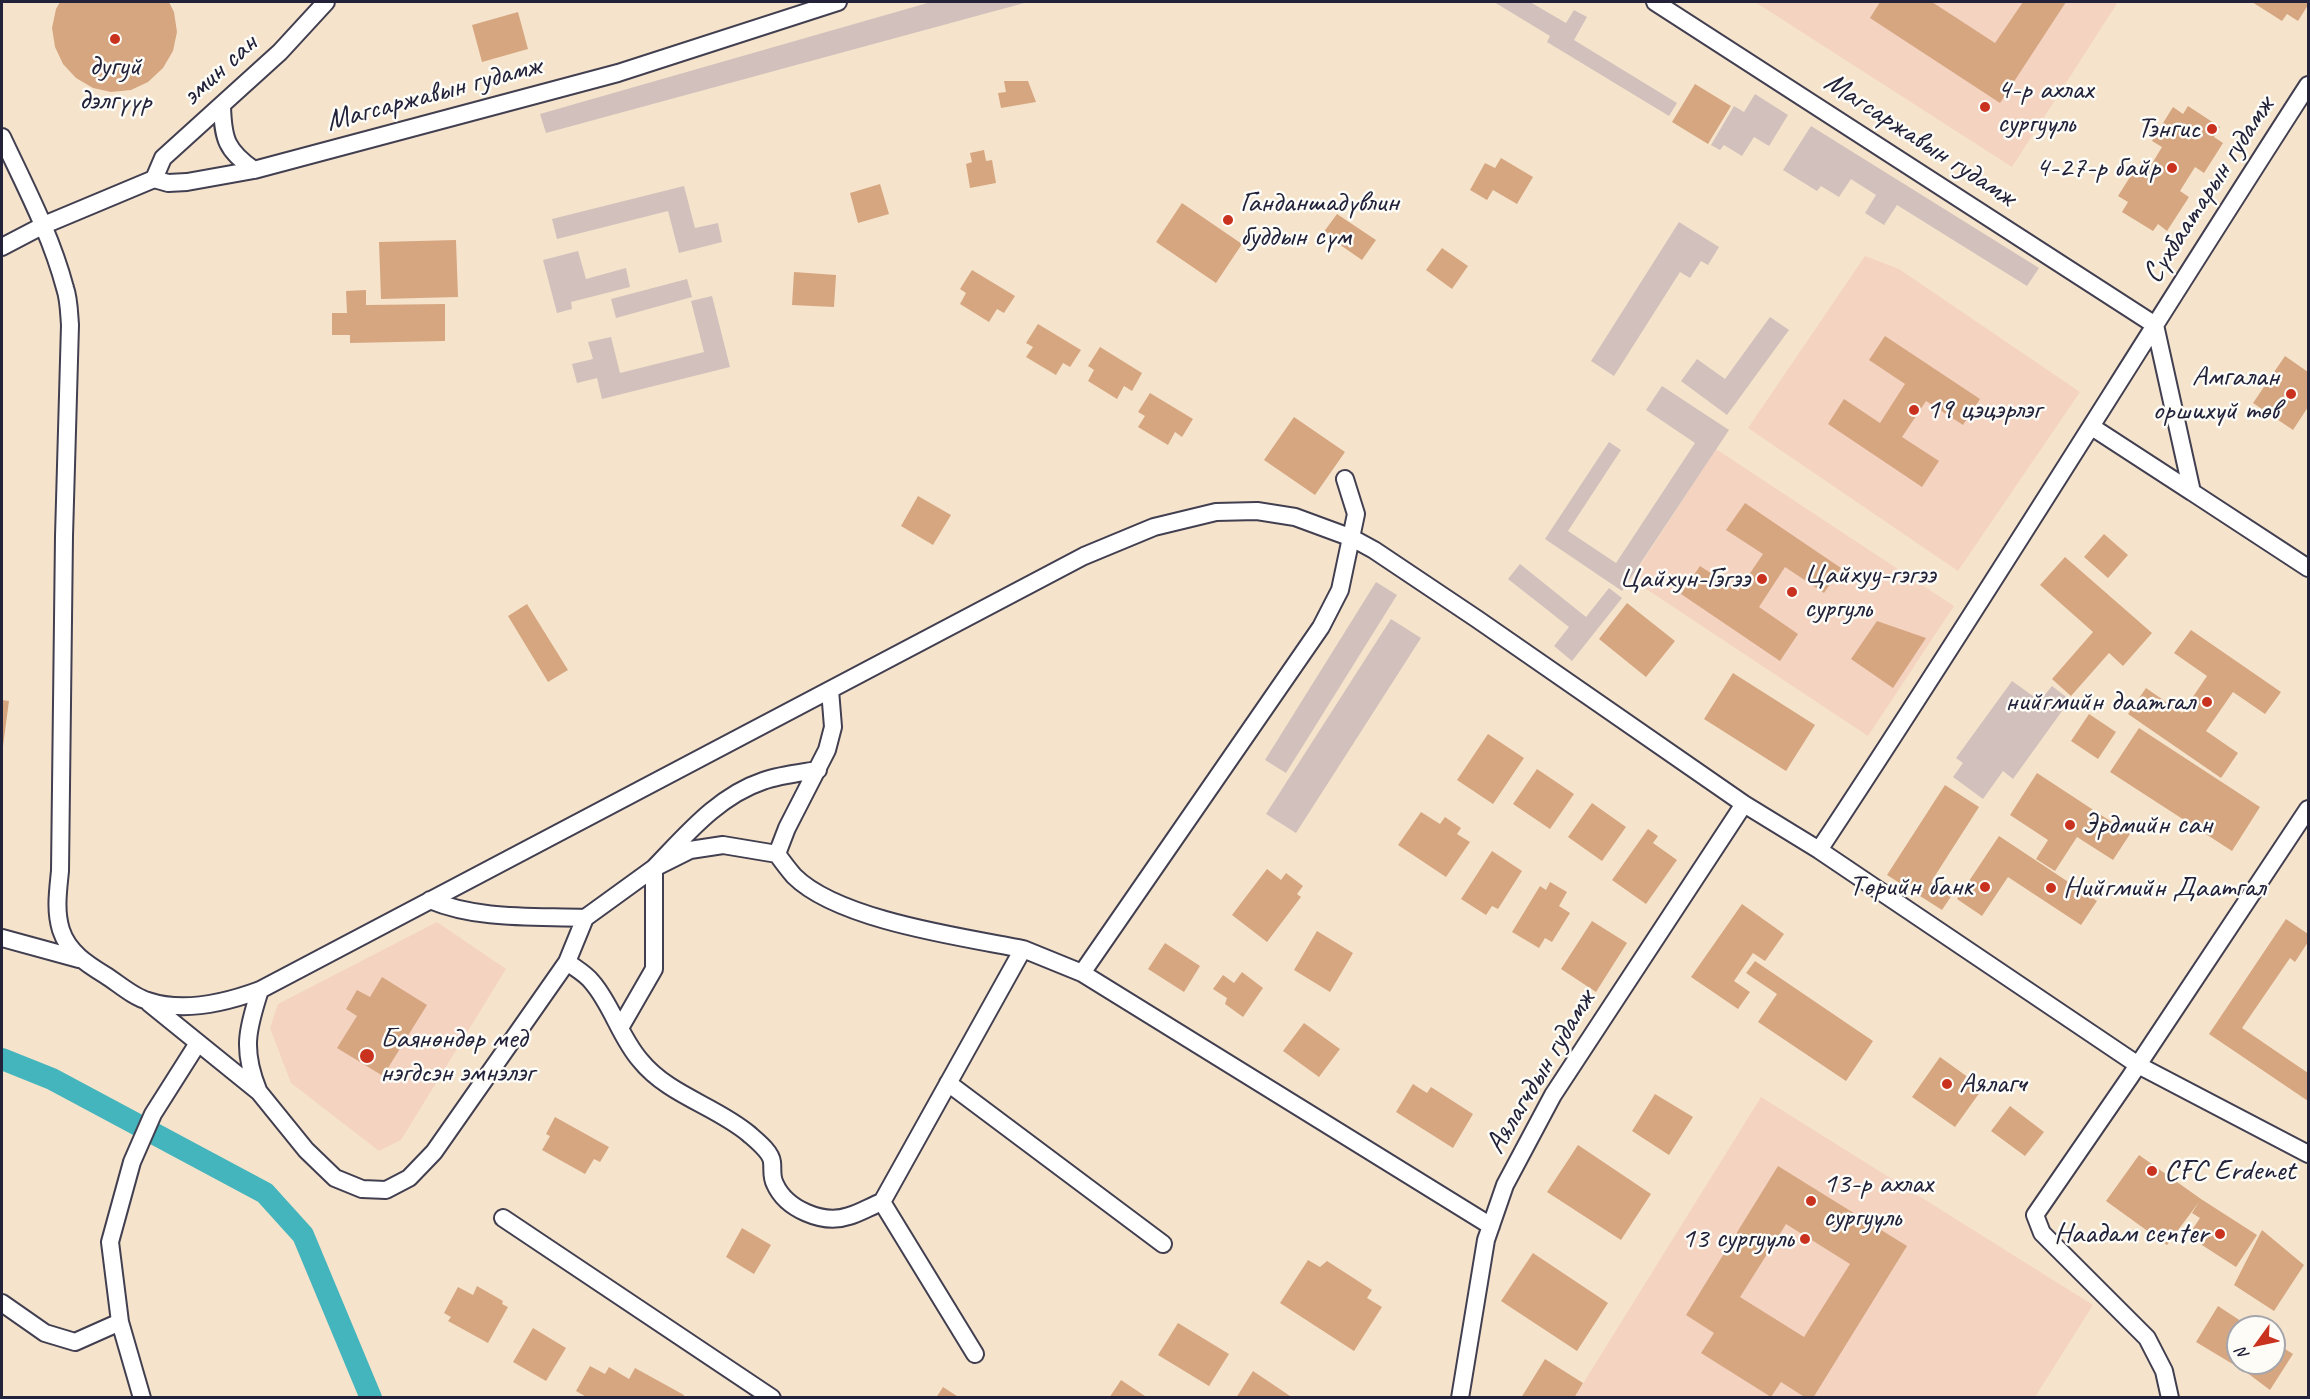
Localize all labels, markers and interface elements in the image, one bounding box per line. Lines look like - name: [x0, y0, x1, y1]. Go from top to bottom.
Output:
- street label: эмин сан: [174, 26, 266, 114]
- marker: дугуй дэлгүүр: [108, 32, 122, 46]
- street label: Магсаржавын гудамж: [322, 48, 546, 140]
- place label: дугуй дэлгүүр: [79, 49, 151, 119]
- street label: Магсаржавын гудамж: [1817, 65, 2023, 215]
- place label: 4-р ахлах сургууль: [1997, 72, 2094, 142]
- street label: Сүхбаатарын гудамж: [2135, 90, 2283, 290]
- marker: 4-р ахлах сургууль: [1978, 100, 1992, 114]
- place label: Тэнгис: [2137, 111, 2200, 147]
- marker: Тэнгис: [2205, 122, 2219, 136]
- place label: 4-27-р байр: [2035, 150, 2160, 186]
- marker: 4-27-р байр: [2165, 161, 2179, 175]
- place label: Ганданшадүвлин буддын сүм: [1240, 185, 1399, 256]
- marker: Ганданшадүвлин буддын сүм: [1221, 213, 1235, 227]
- place label: Амгалан оршихуй төв: [2152, 359, 2279, 430]
- marker: Амгалан оршихуй төв: [2284, 387, 2298, 401]
- place label: 19 цэцэрлэг: [1926, 392, 2041, 428]
- marker: 19 цэцэрлэг: [1907, 403, 1921, 417]
- place label: Цайхуу-гэгээ сургуль: [1804, 557, 1935, 628]
- place label: Цайхун-Гэгээ: [1619, 561, 1750, 597]
- marker: Цайхун-Гэгээ: [1755, 572, 1769, 586]
- marker: Цайхуу-гэгээ сургуль: [1785, 585, 1799, 599]
- place label: нийгмийн даатгал: [2005, 684, 2195, 720]
- marker: нийгмийн даатгал: [2200, 695, 2214, 709]
- place label: Эрдмийн сан: [2082, 807, 2212, 843]
- marker: Эрдмийн сан: [2063, 818, 2077, 832]
- place label: Төрийн банк: [1849, 869, 1973, 905]
- place label: Нийгмийн Даатгал: [2063, 870, 2265, 906]
- marker: Төрийн банк: [1978, 880, 1992, 894]
- marker: Нийгмийн Даатгал: [2044, 881, 2058, 895]
- street label: Аялагчдын гудамж: [1478, 983, 1604, 1161]
- place label: Баянөндөр мед нэгдсэн эмнэлэг: [380, 1021, 534, 1092]
- marker: Баянөндөр мед нэгдсэн эмнэлэг: [358, 1047, 376, 1065]
- place label: Аялагч: [1959, 1066, 2026, 1102]
- marker: Аялагч: [1940, 1077, 1954, 1091]
- place label: CFC Erdenet: [2164, 1153, 2295, 1189]
- marker: CFC Erdenet: [2145, 1164, 2159, 1178]
- place label: 13-р ахлах сургууль: [1823, 1166, 1933, 1236]
- marker: 13-р ахлах сургууль: [1804, 1194, 1818, 1208]
- place label: Наадам center: [2054, 1216, 2208, 1252]
- place label: 13 сургууль: [1681, 1221, 1793, 1257]
- marker: Наадам center: [2213, 1227, 2227, 1241]
- marker: 13 сургууль: [1798, 1232, 1812, 1246]
- north arrow: [2226, 1315, 2286, 1375]
- text: N: [2231, 1344, 2254, 1363]

